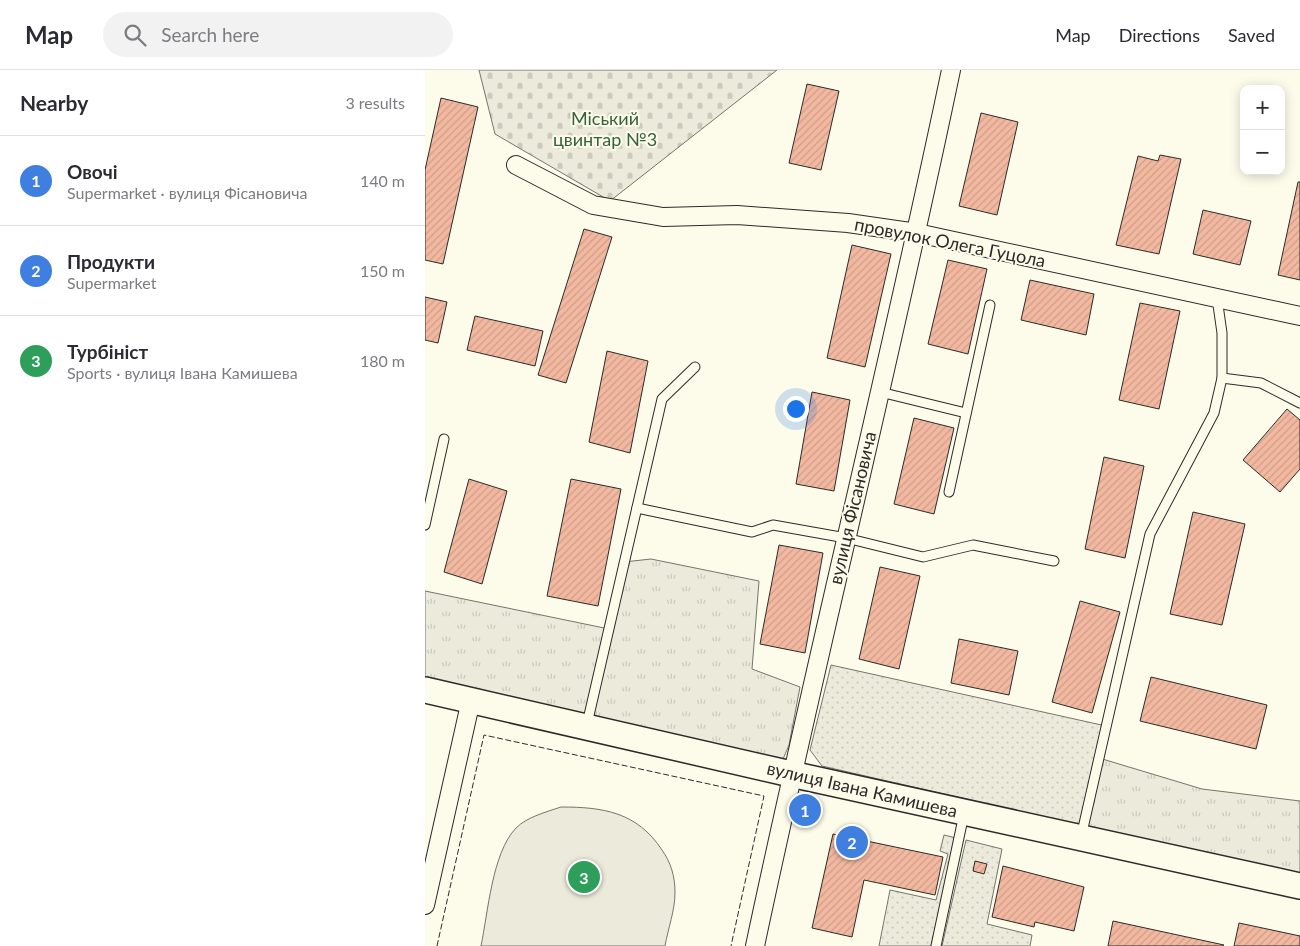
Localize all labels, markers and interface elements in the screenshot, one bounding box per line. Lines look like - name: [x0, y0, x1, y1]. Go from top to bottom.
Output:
- search box: [103, 12, 453, 57]
- text: Map: [25, 20, 73, 49]
- icon: search: [121, 21, 149, 49]
- text: Search here: [161, 23, 259, 46]
- text: Map: [1055, 24, 1091, 46]
- text: Directions: [1119, 24, 1200, 46]
- text: Saved: [1228, 24, 1275, 46]
- map controls: [1240, 85, 1285, 175]
- button: +: [1240, 85, 1285, 130]
- text: Nearby: [20, 90, 88, 115]
- text: 3 results: [345, 93, 405, 112]
- park label: Міський цвинтар №3: [553, 107, 657, 150]
- button: −: [1240, 130, 1285, 175]
- text: Овочі: [67, 160, 118, 183]
- text: 1: [31, 171, 41, 190]
- text: 140 m: [360, 171, 405, 190]
- text: Supermarket · вулиця Фісановича: [67, 183, 307, 202]
- street label: провулок Олега Гуцола: [853, 213, 1048, 271]
- text: Продукти: [67, 250, 155, 273]
- text: 2: [31, 261, 41, 280]
- text: 150 m: [360, 261, 405, 280]
- text: Supermarket: [67, 273, 156, 292]
- text: Турбініст: [67, 340, 148, 363]
- text: 3: [31, 351, 41, 370]
- text: 180 m: [360, 351, 405, 370]
- text: Sports · вулиця Івана Камишева: [67, 363, 298, 382]
- your location: [783, 396, 809, 422]
- street label: вулиця Фісановича: [824, 429, 880, 586]
- street label: вулиця Івана Камишева: [765, 756, 960, 822]
- pin: 1: [789, 791, 821, 829]
- pin: 2: [836, 823, 868, 861]
- pin: 3: [568, 858, 600, 896]

